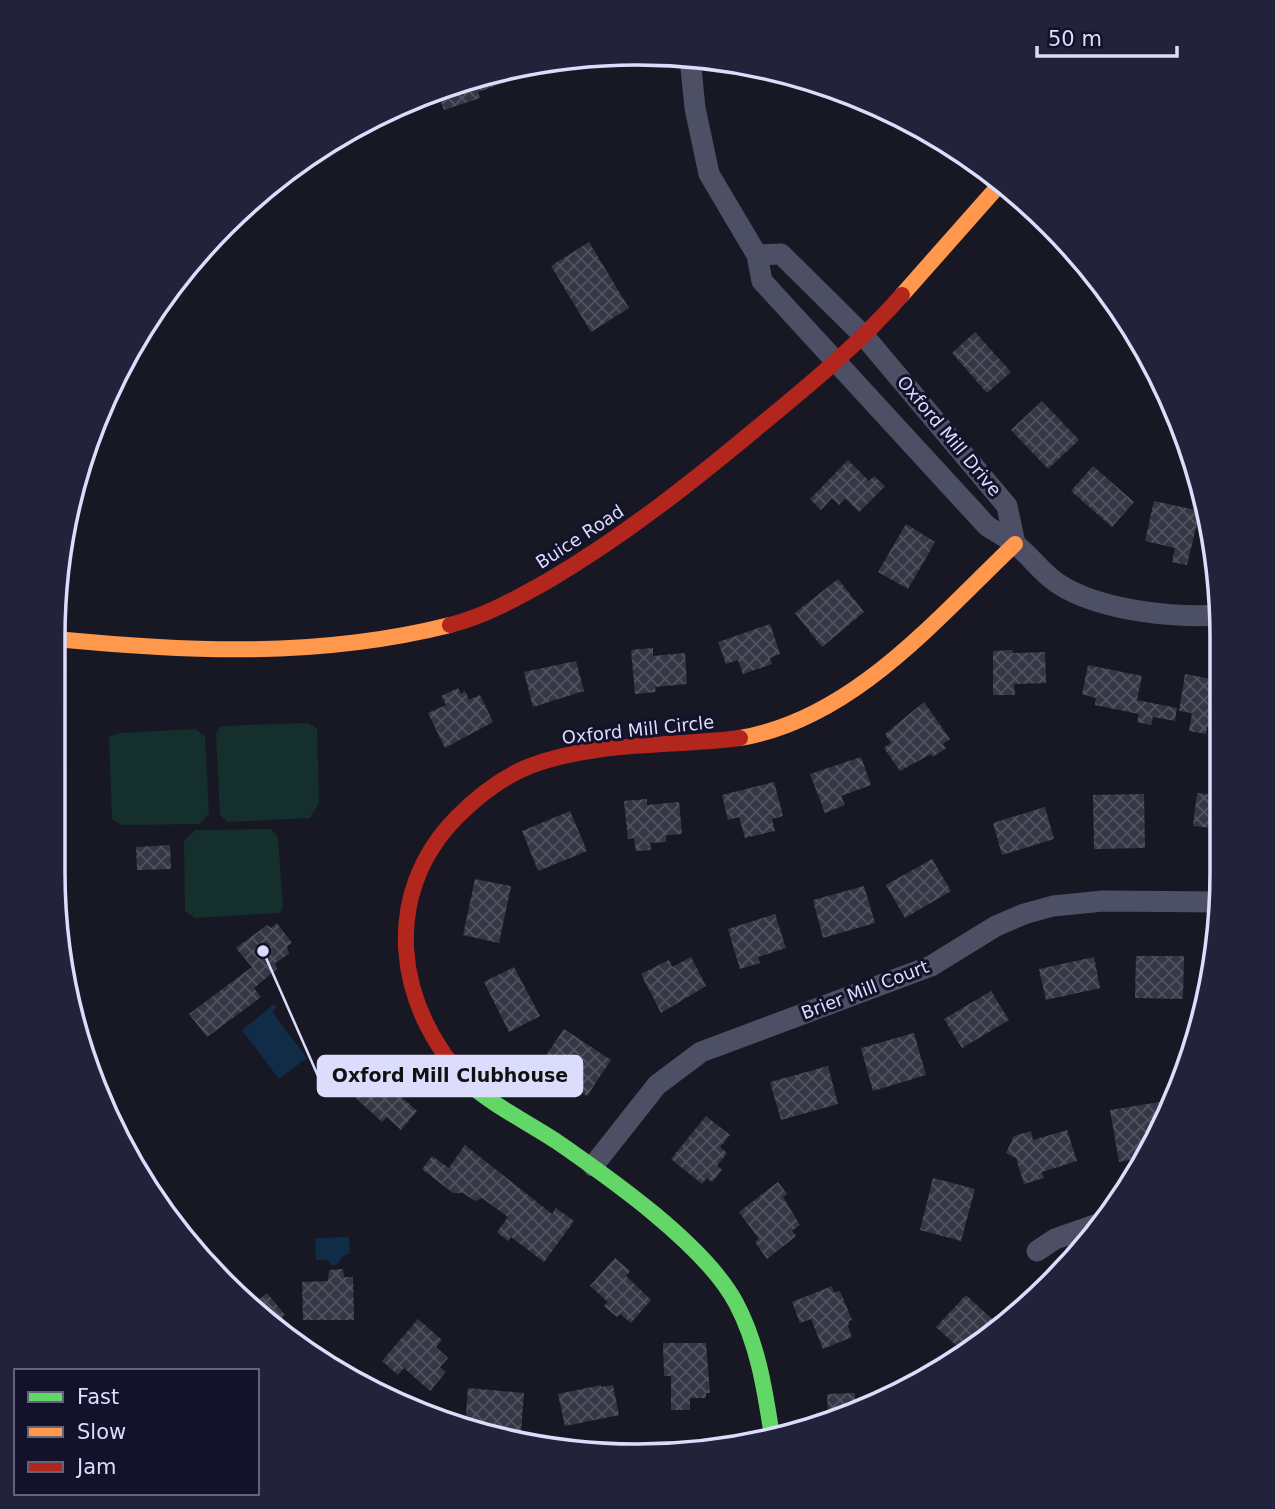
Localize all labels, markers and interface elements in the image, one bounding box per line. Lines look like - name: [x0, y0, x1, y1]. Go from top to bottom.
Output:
- scale bar: [1037, 14, 1177, 58]
- text: 50 m: [1048, 27, 1102, 51]
- street label: Oxford Mill Drive: [893, 371, 1006, 500]
- street label: Buice Road: [532, 500, 628, 573]
- street label: Oxford Mill Circle: [561, 711, 715, 748]
- street label: Brier Mill Court: [798, 956, 931, 1023]
- callout: Oxford Mill Clubhouse: [318, 1056, 582, 1096]
- text: Oxford Mill Clubhouse: [332, 1064, 568, 1086]
- legend: [14, 1369, 259, 1495]
- text: Fast: [77, 1385, 119, 1409]
- text: Slow: [77, 1420, 126, 1444]
- text: Jam: [75, 1455, 117, 1479]

